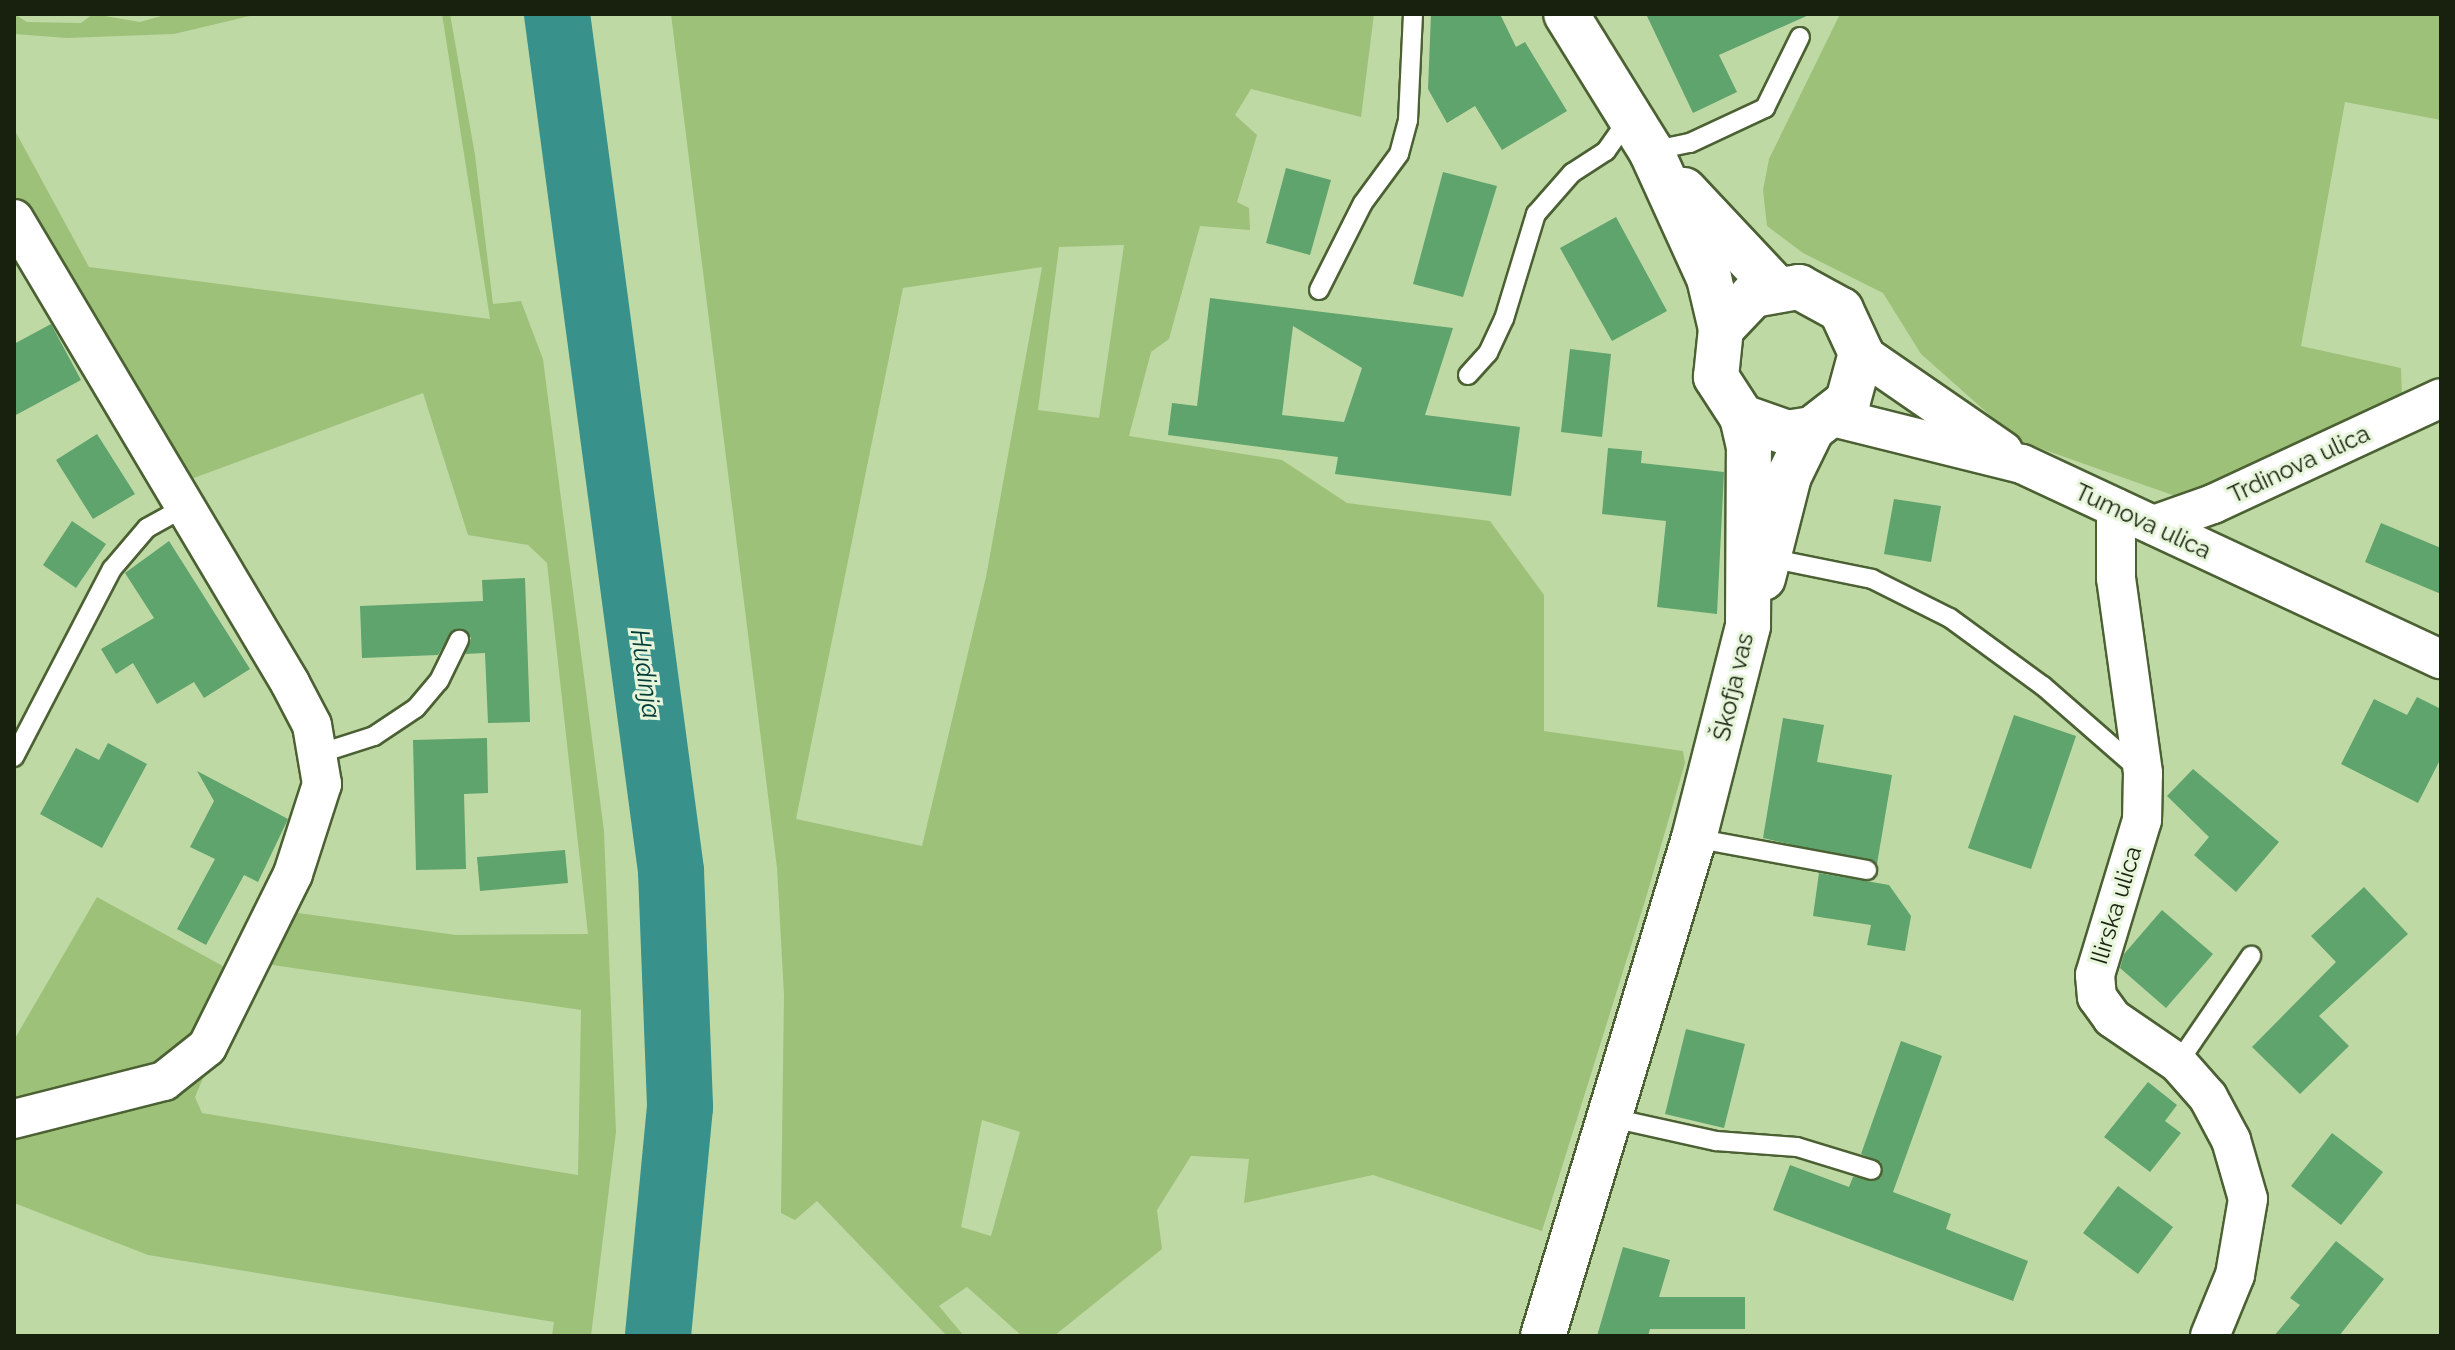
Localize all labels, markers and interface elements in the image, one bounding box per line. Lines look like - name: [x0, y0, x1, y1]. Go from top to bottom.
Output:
- street label: Trdinova ulica: [2224, 419, 2374, 509]
- street label: Tumova ulica: [2070, 477, 2216, 565]
- water label: Hudinja: [623, 627, 667, 721]
- street label: Škofja vas: [1707, 630, 1759, 744]
- street label: Ilirska ulica: [2084, 843, 2148, 967]

